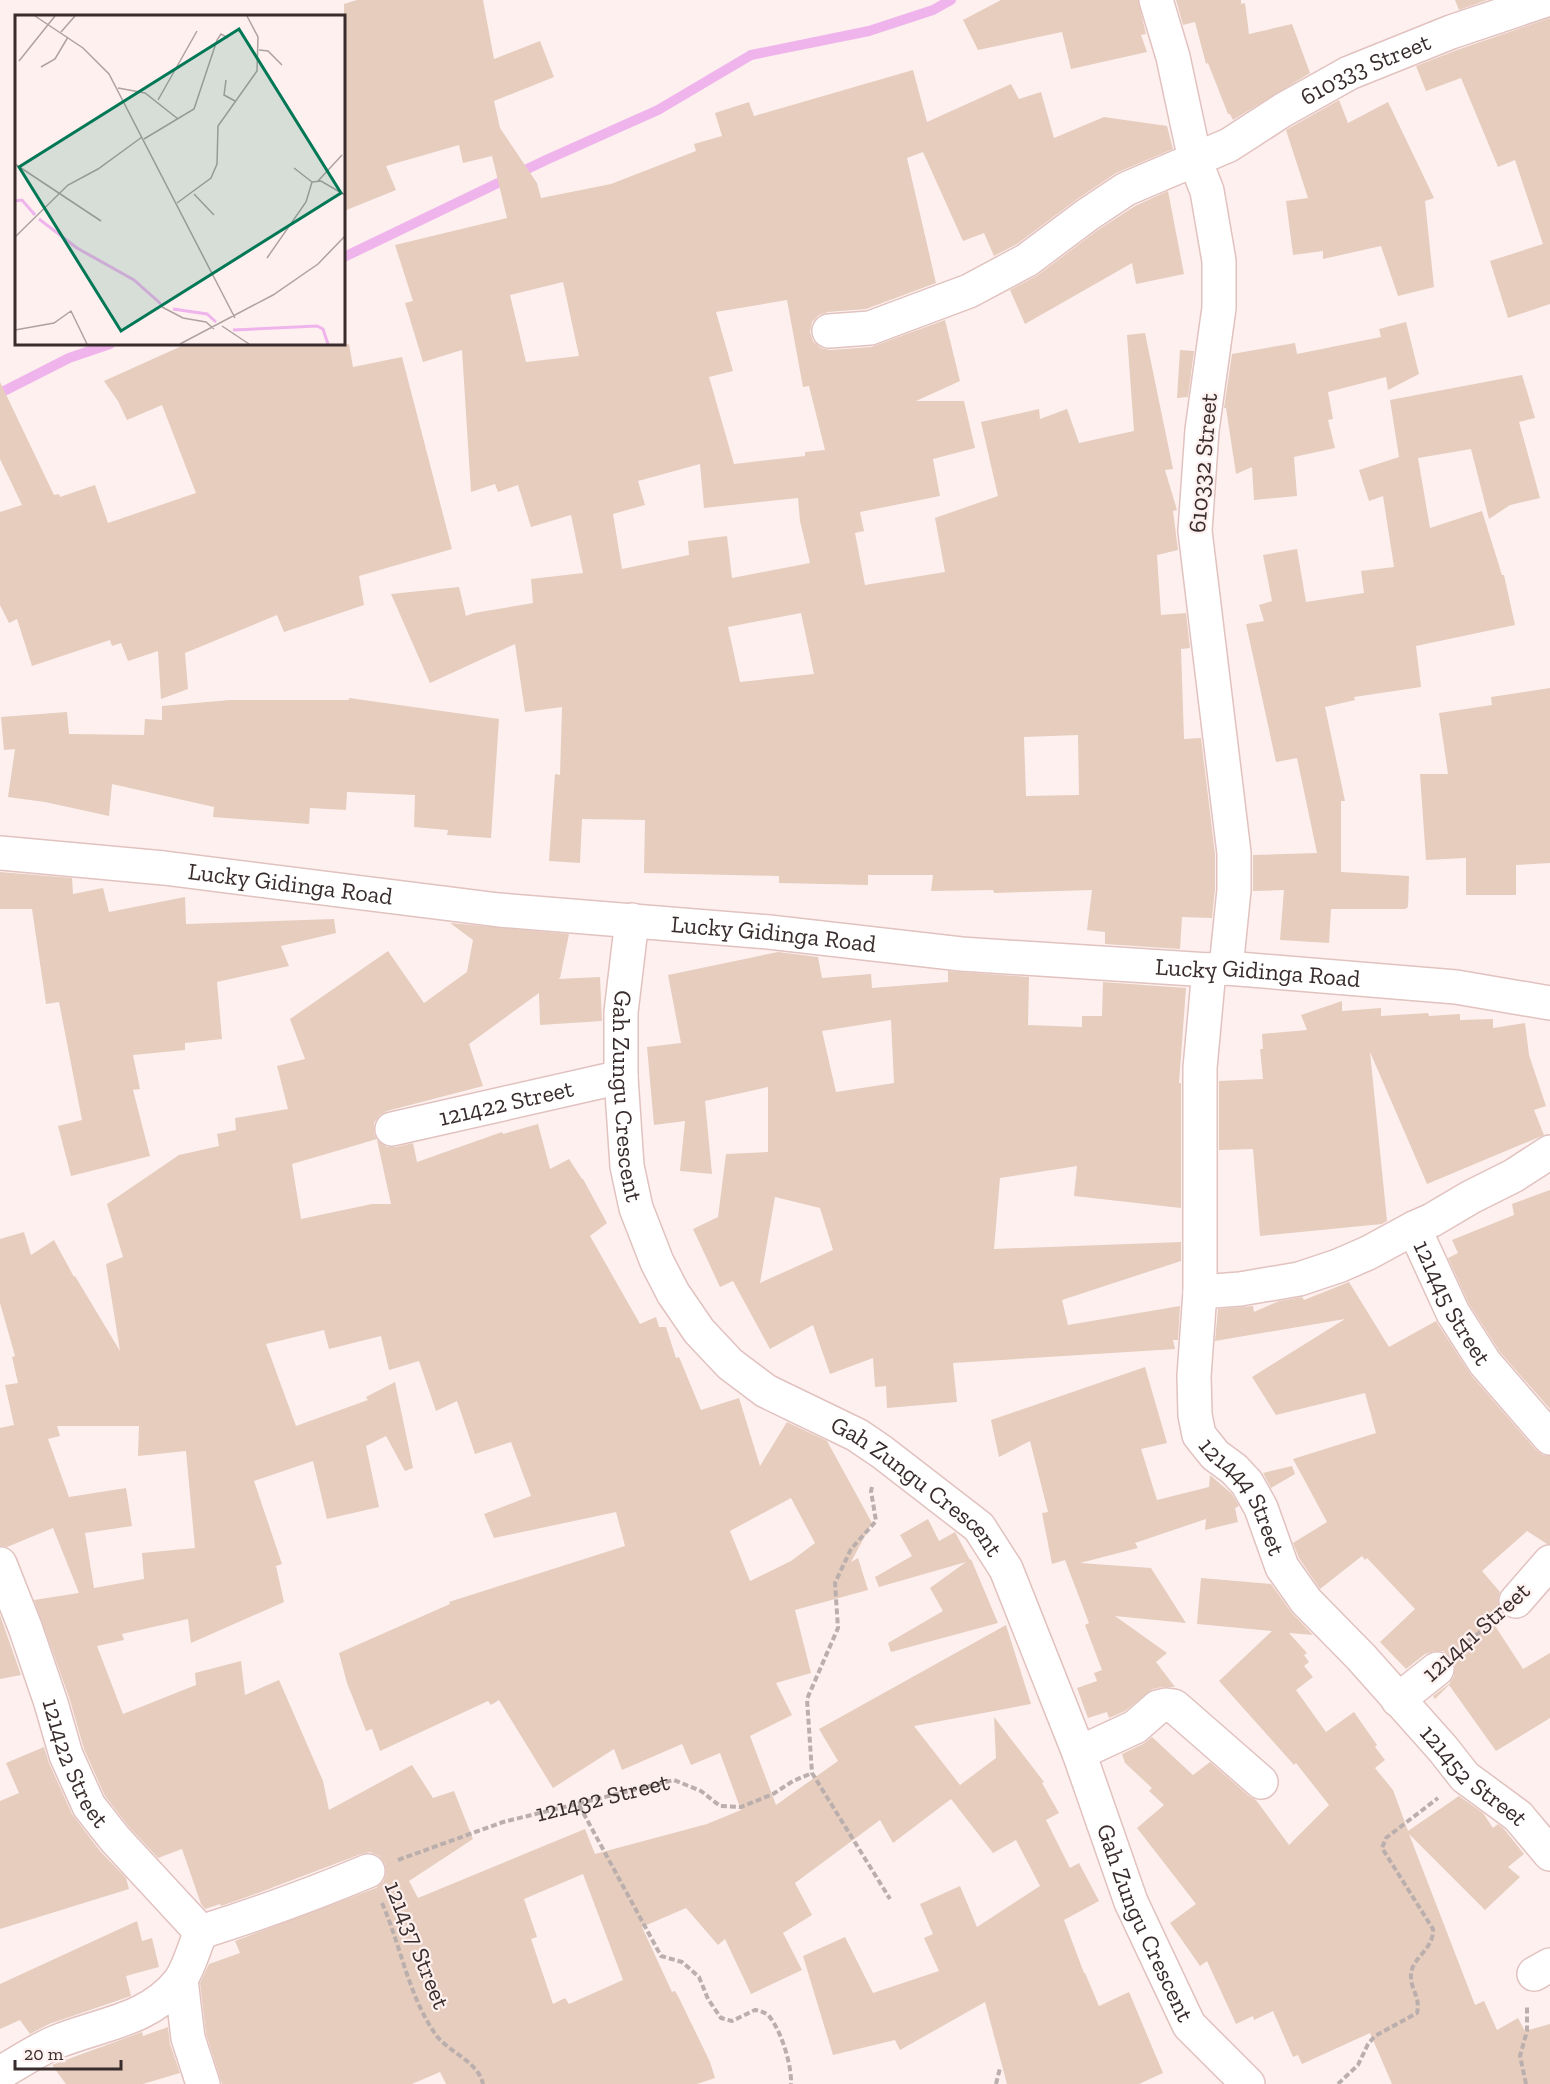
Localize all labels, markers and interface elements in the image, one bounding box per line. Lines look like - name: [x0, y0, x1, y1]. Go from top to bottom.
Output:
- inset map: [15, 15, 345, 345]
- street label: 610333 Street: [1295, 27, 1435, 111]
- street label: 610332 Street: [1182, 392, 1223, 534]
- street label: Lucky Gidinga Road: [186, 856, 394, 911]
- street label: Lucky Gidinga Road: [670, 909, 878, 958]
- street label: Lucky Gidinga Road: [1154, 952, 1362, 993]
- street label: Gah Zungu Crescent: [607, 989, 649, 1204]
- street label: 121422 Street: [436, 1073, 576, 1132]
- street label: 121445 Street: [1408, 1235, 1498, 1371]
- street label: Gah Zungu Crescent: [826, 1410, 1009, 1562]
- street label: 121444 Street: [1193, 1432, 1292, 1559]
- street label: 121441 Street: [1416, 1576, 1535, 1687]
- street label: 121422 Street: [37, 1695, 115, 1833]
- street label: 121452 Street: [1414, 1718, 1535, 1831]
- street label: 121432 Street: [532, 1767, 672, 1827]
- street label: Gah Zungu Crescent: [1091, 1820, 1200, 2026]
- street label: 121437 Street: [379, 1877, 456, 2013]
- scale bar: [15, 2033, 122, 2071]
- text: 20 m: [24, 2043, 64, 2065]

